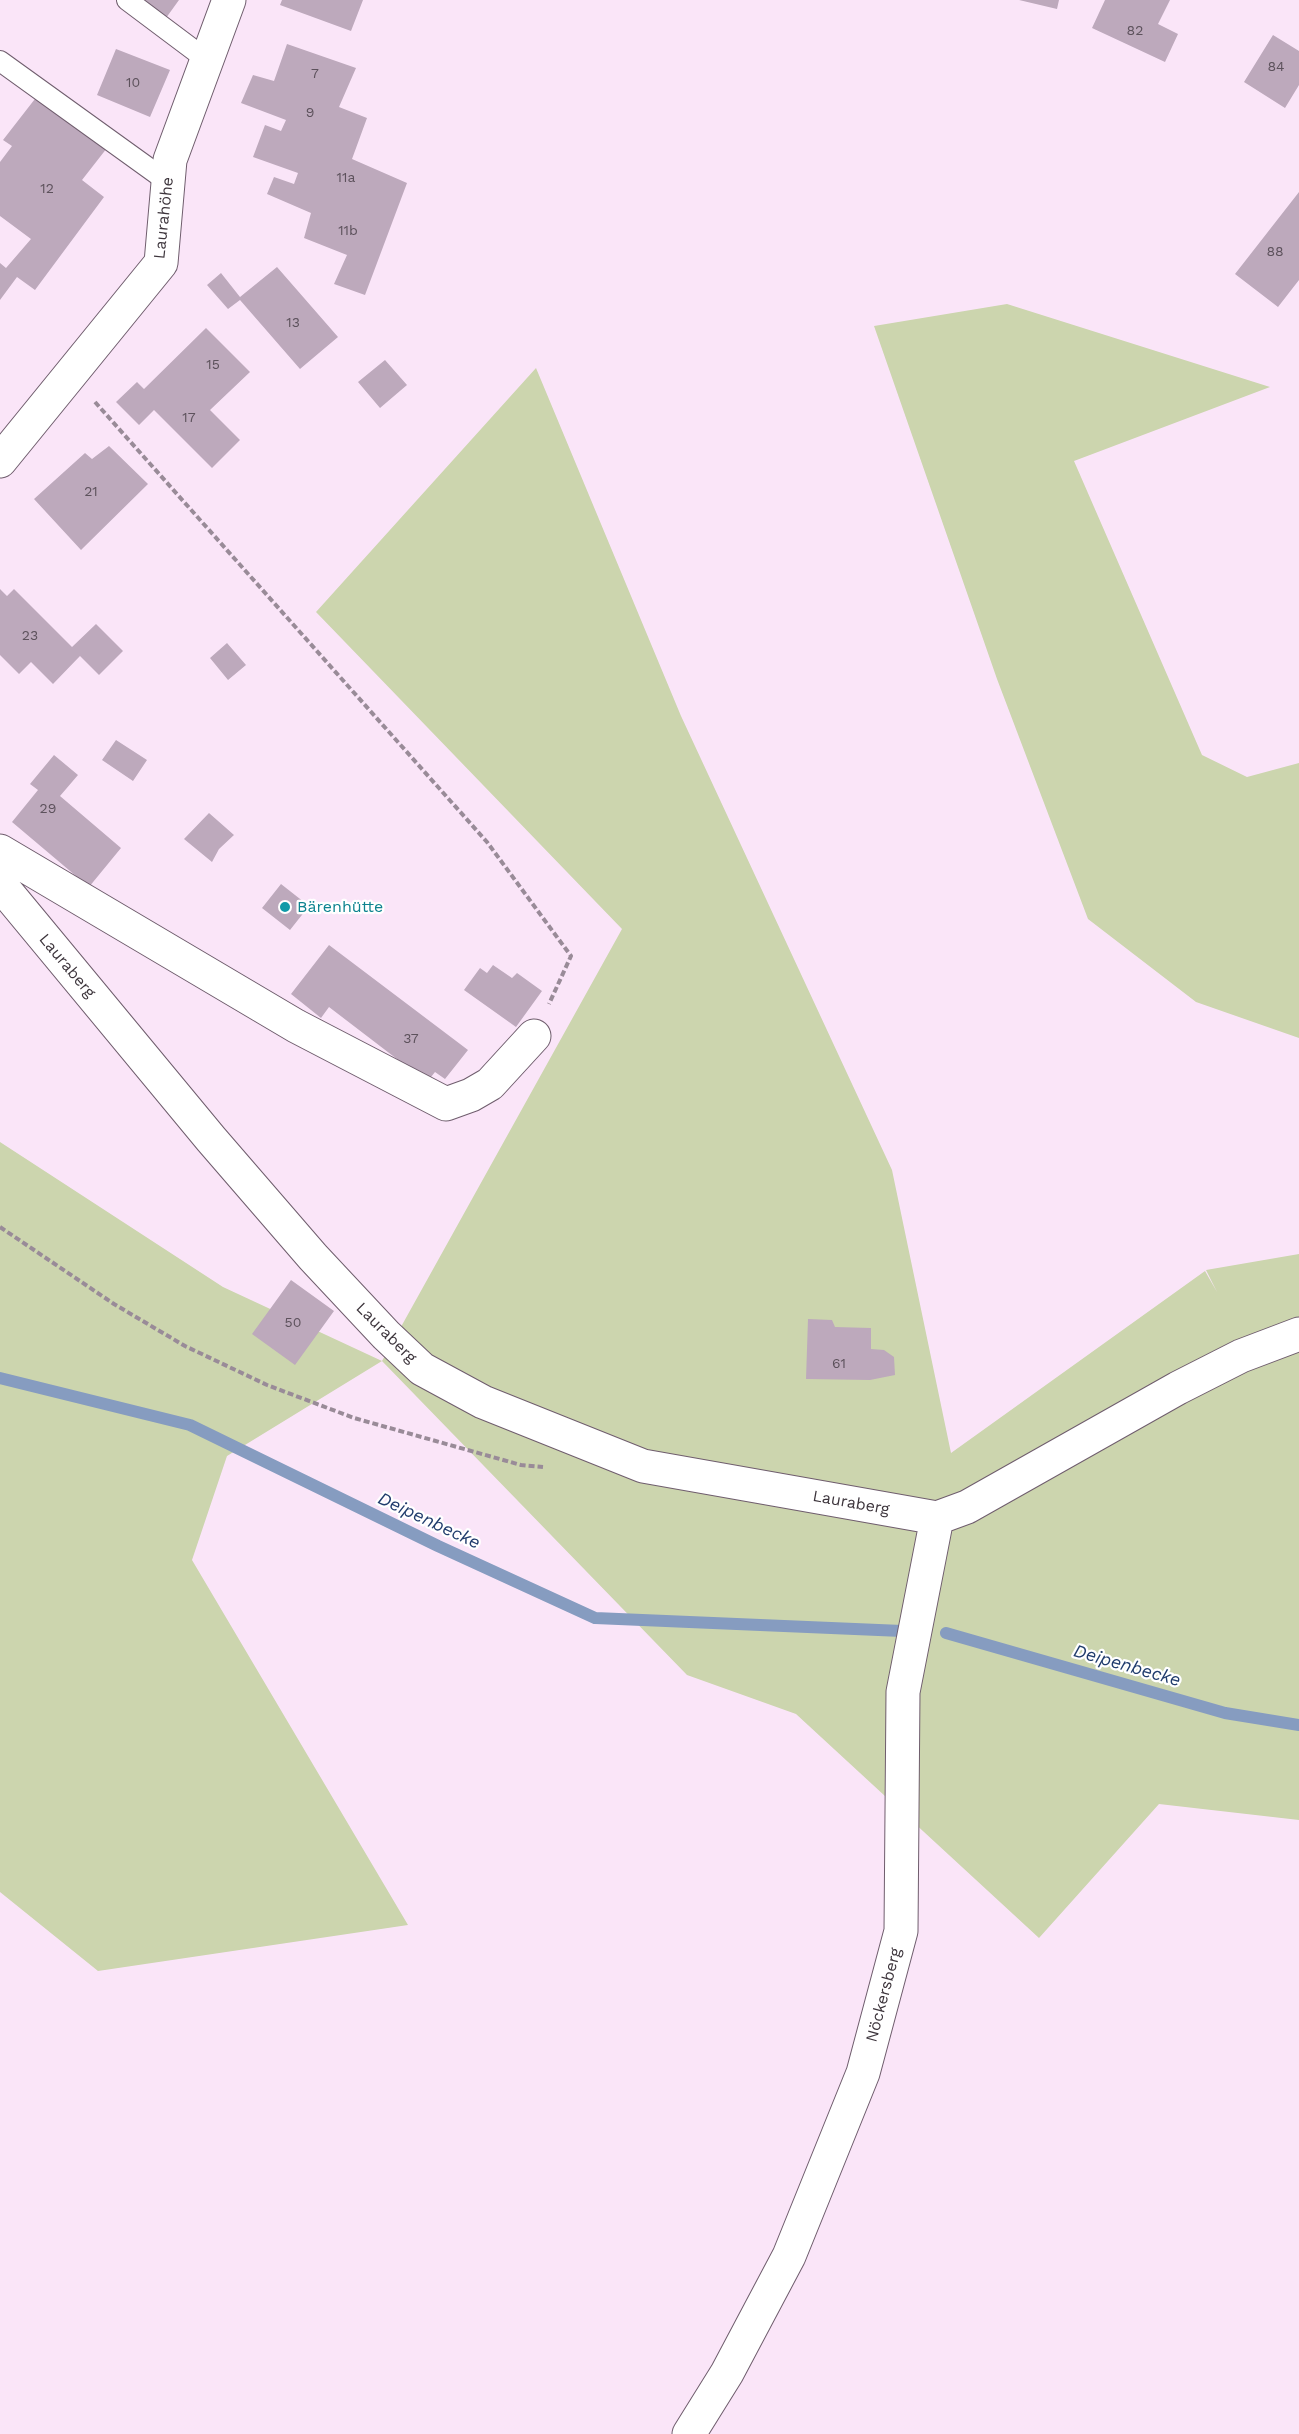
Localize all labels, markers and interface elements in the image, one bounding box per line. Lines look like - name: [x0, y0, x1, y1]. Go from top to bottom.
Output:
- house number: 82: [1127, 23, 1143, 39]
- house number: 84: [1267, 59, 1285, 75]
- house number: 7: [311, 66, 319, 82]
- house number: 10: [126, 75, 140, 91]
- house number: 9: [306, 105, 314, 121]
- house number: 11a: [337, 170, 355, 186]
- street label: Laurahöhe: [150, 176, 178, 260]
- house number: 12: [40, 181, 54, 197]
- house number: 11b: [338, 223, 358, 239]
- house number: 88: [1266, 244, 1284, 260]
- house number: 13: [286, 315, 300, 331]
- house number: 15: [206, 357, 220, 373]
- house number: 17: [182, 410, 196, 426]
- house number: 21: [84, 484, 98, 500]
- house number: 23: [22, 628, 38, 644]
- house number: 29: [40, 801, 56, 817]
- place label: Bärenhütte: [297, 897, 383, 917]
- marker: Bärenhütte: [278, 900, 292, 914]
- street label: Lauraberg: [35, 930, 99, 1002]
- house number: 37: [403, 1031, 419, 1047]
- street label: Lauraberg: [352, 1299, 420, 1367]
- house number: 50: [285, 1315, 301, 1331]
- house number: 61: [832, 1356, 846, 1372]
- street label: Lauraberg: [811, 1487, 891, 1519]
- water label: Deipenbecke: [374, 1488, 484, 1554]
- water label: Deipenbecke: [1071, 1640, 1183, 1692]
- street label: Nöckersberg: [862, 1946, 906, 2044]

